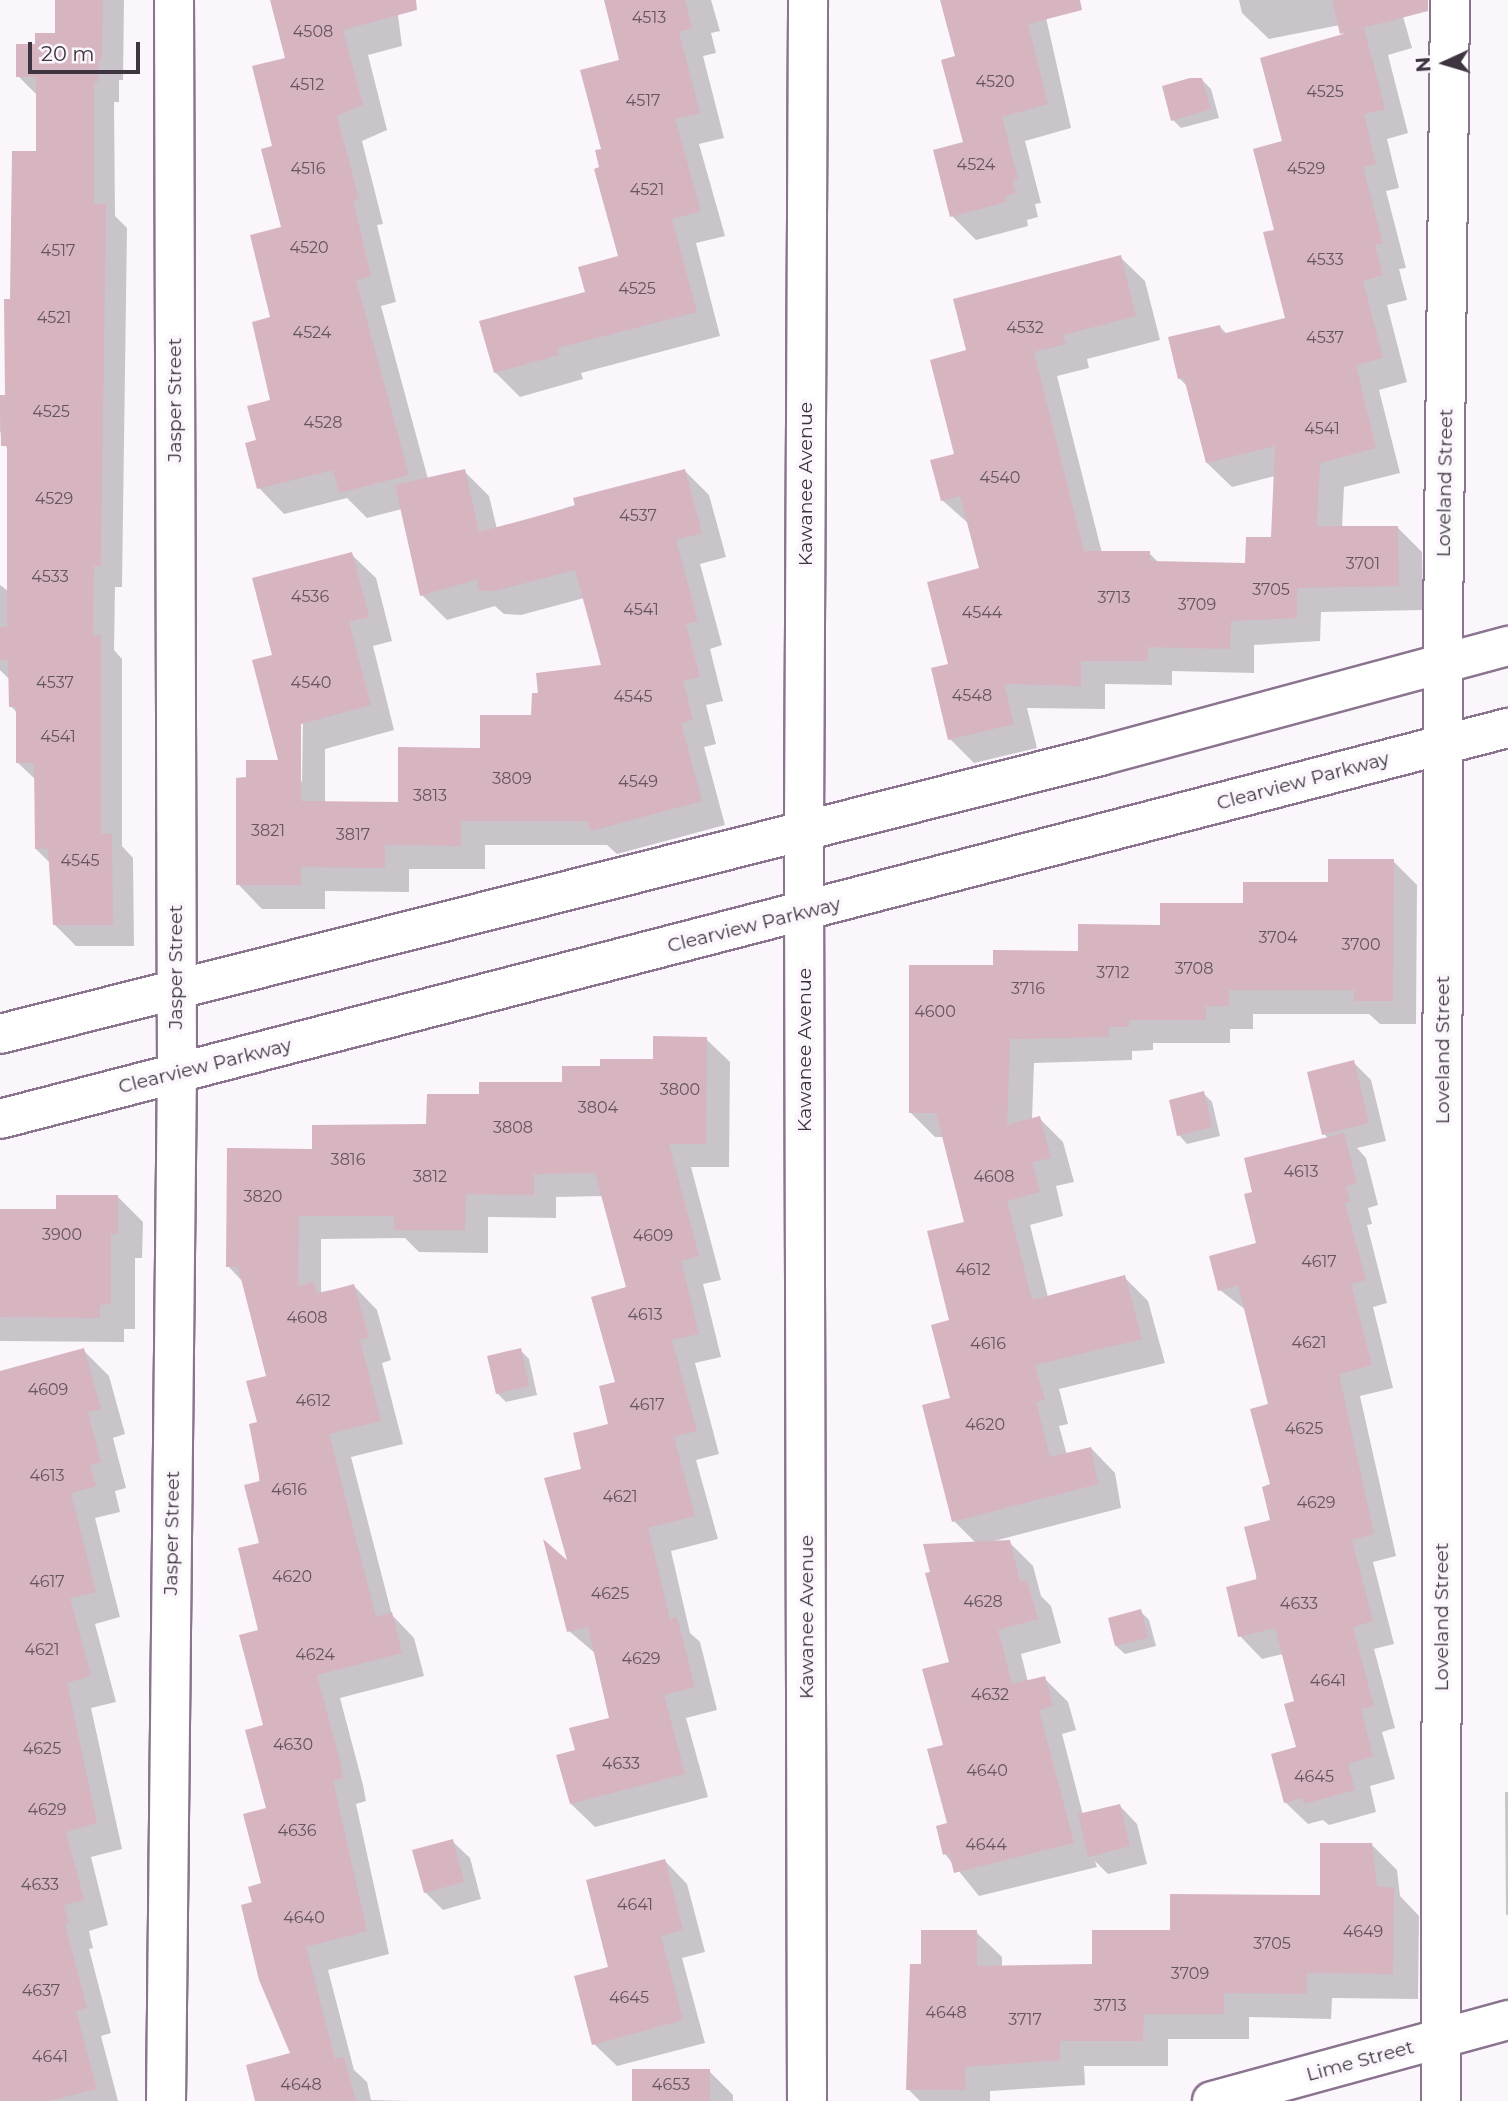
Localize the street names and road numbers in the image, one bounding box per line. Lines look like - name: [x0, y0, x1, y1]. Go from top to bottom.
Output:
- street label: Jasper Street: [164, 338, 186, 462]
- street label: Kawanee Avenue: [795, 402, 817, 566]
- street label: Loveland Street: [1432, 408, 1458, 558]
- street label: Clearview Parkway: [1214, 747, 1392, 815]
- street label: Clearview Parkway: [665, 892, 843, 958]
- street label: Jasper Street: [165, 905, 187, 1029]
- street label: Kawanee Avenue: [794, 968, 816, 1132]
- street label: Loveland Street: [1432, 976, 1454, 1124]
- street label: Clearview Parkway: [116, 1033, 294, 1099]
- street label: Jasper Street: [160, 1471, 184, 1595]
- street label: Kawanee Avenue: [796, 1535, 818, 1699]
- street label: Loveland Street: [1431, 1543, 1453, 1691]
- street label: Lime Street: [1304, 2036, 1416, 2086]

